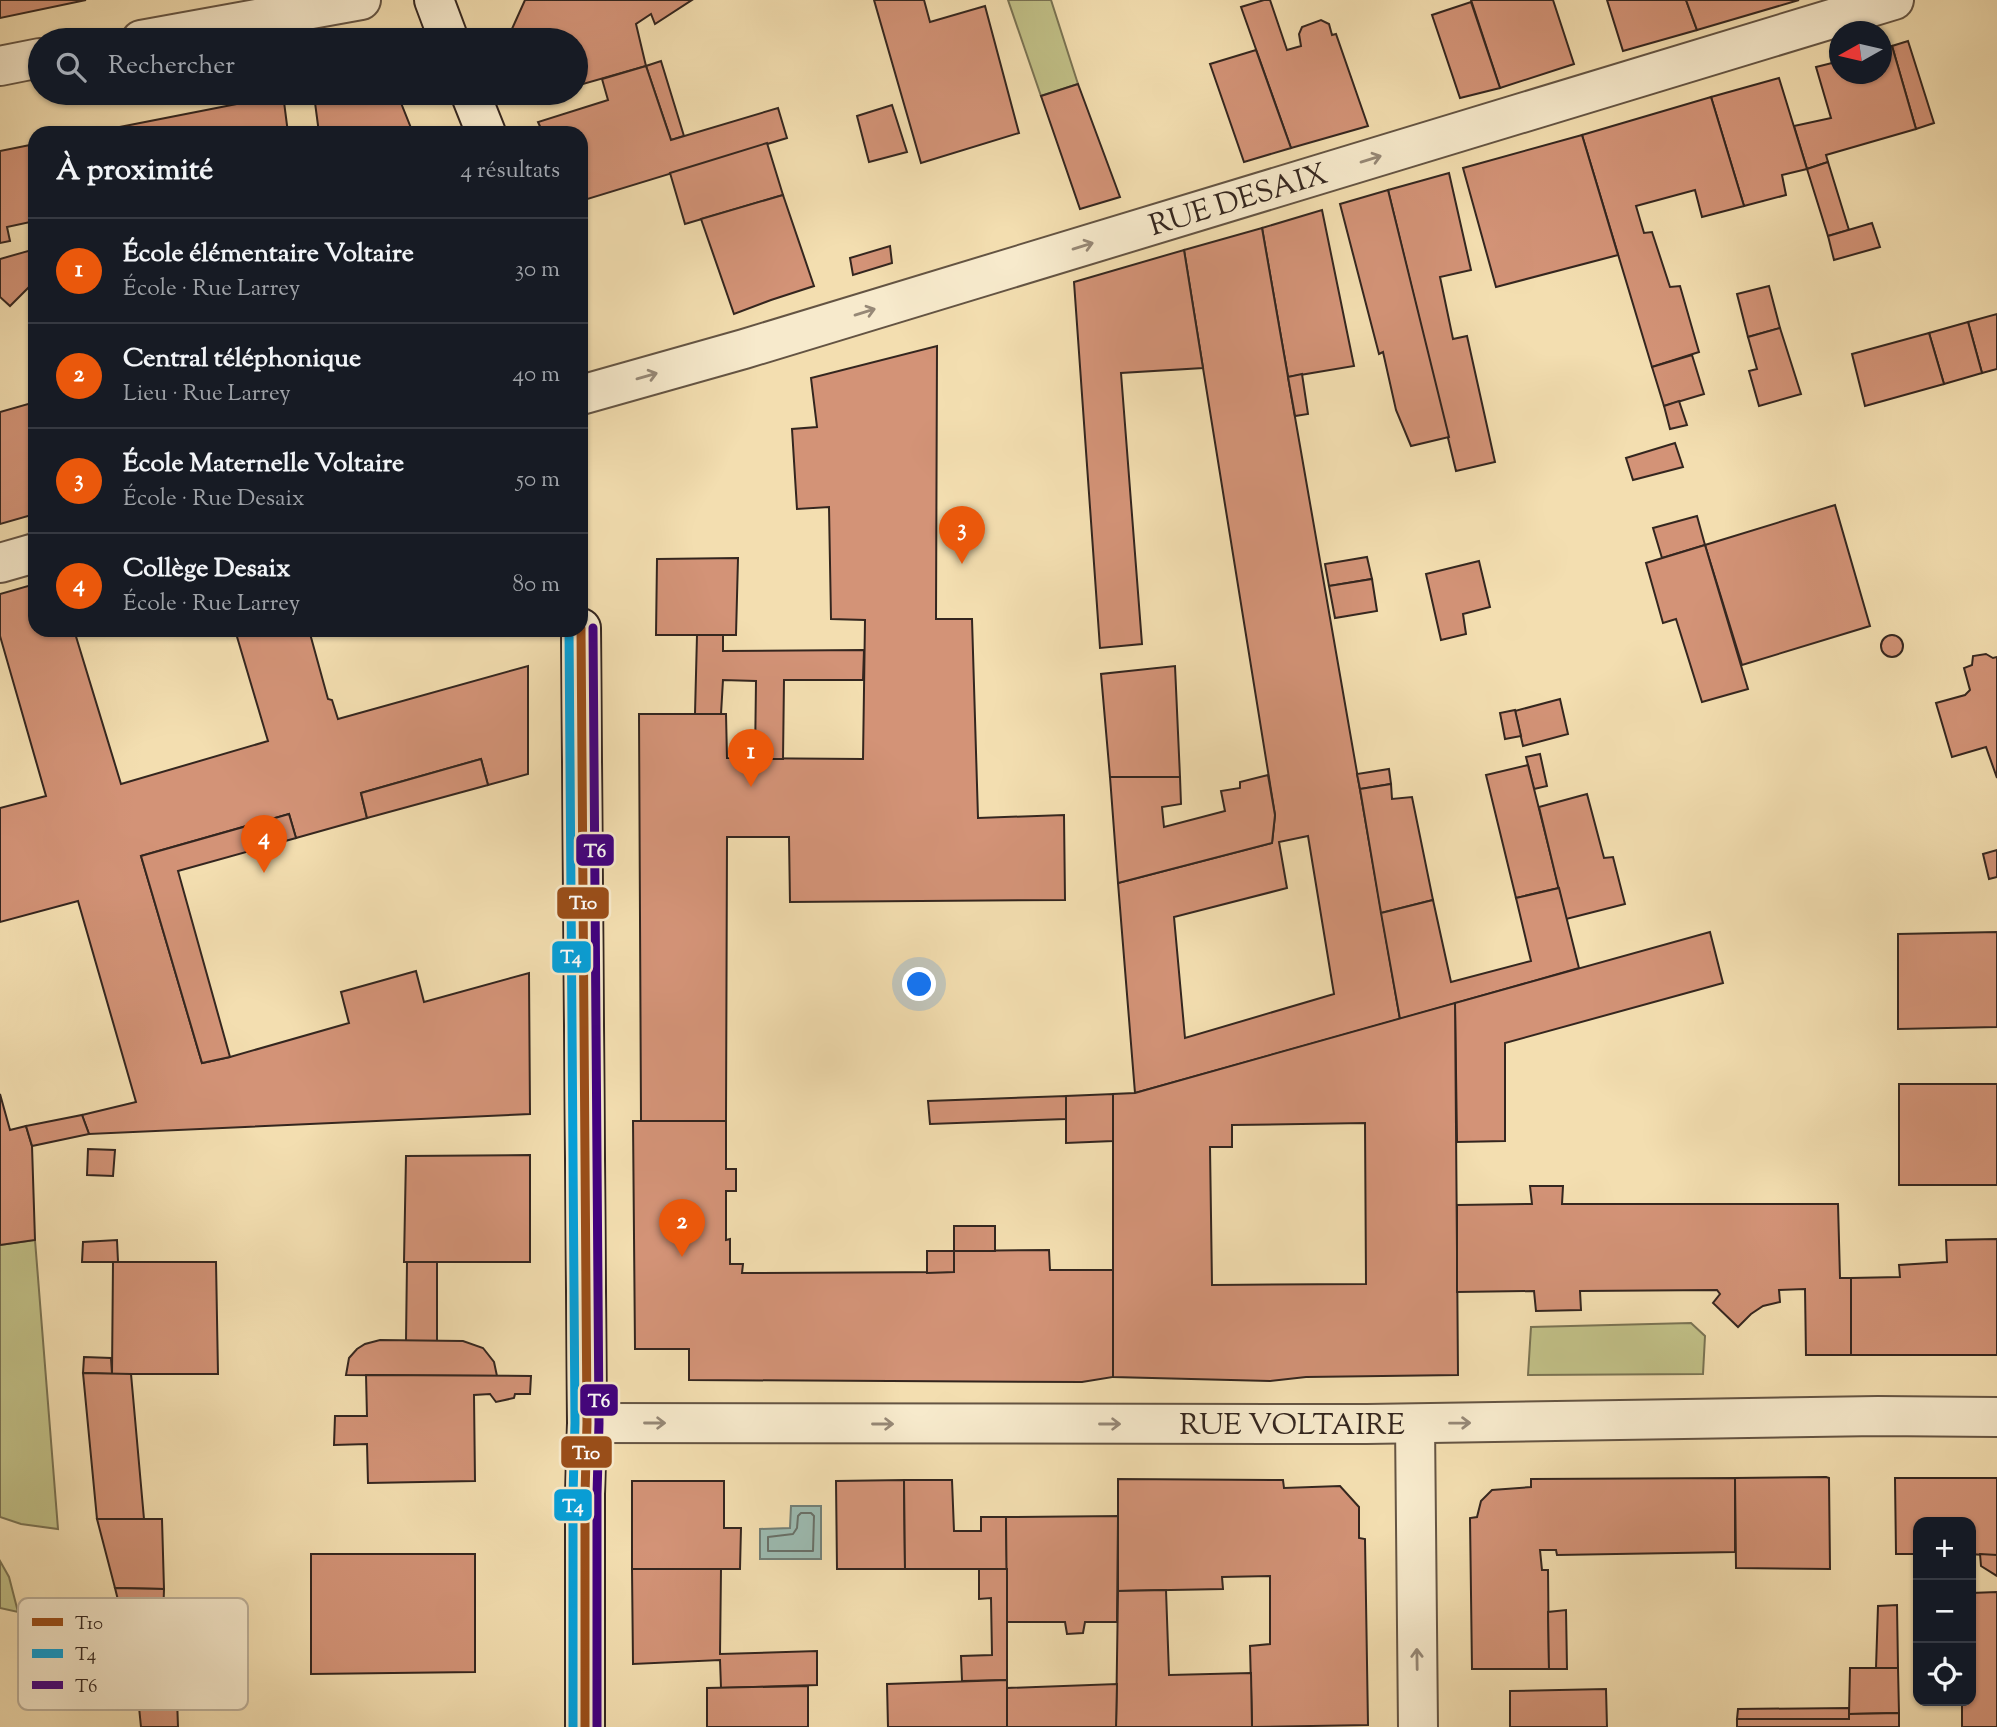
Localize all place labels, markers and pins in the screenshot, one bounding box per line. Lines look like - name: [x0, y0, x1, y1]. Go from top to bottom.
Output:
- pin: 3: [939, 506, 985, 564]
- pin: 1: [728, 729, 774, 787]
- pin: 4: [241, 815, 287, 873]
- pin: 2: [659, 1199, 705, 1257]

